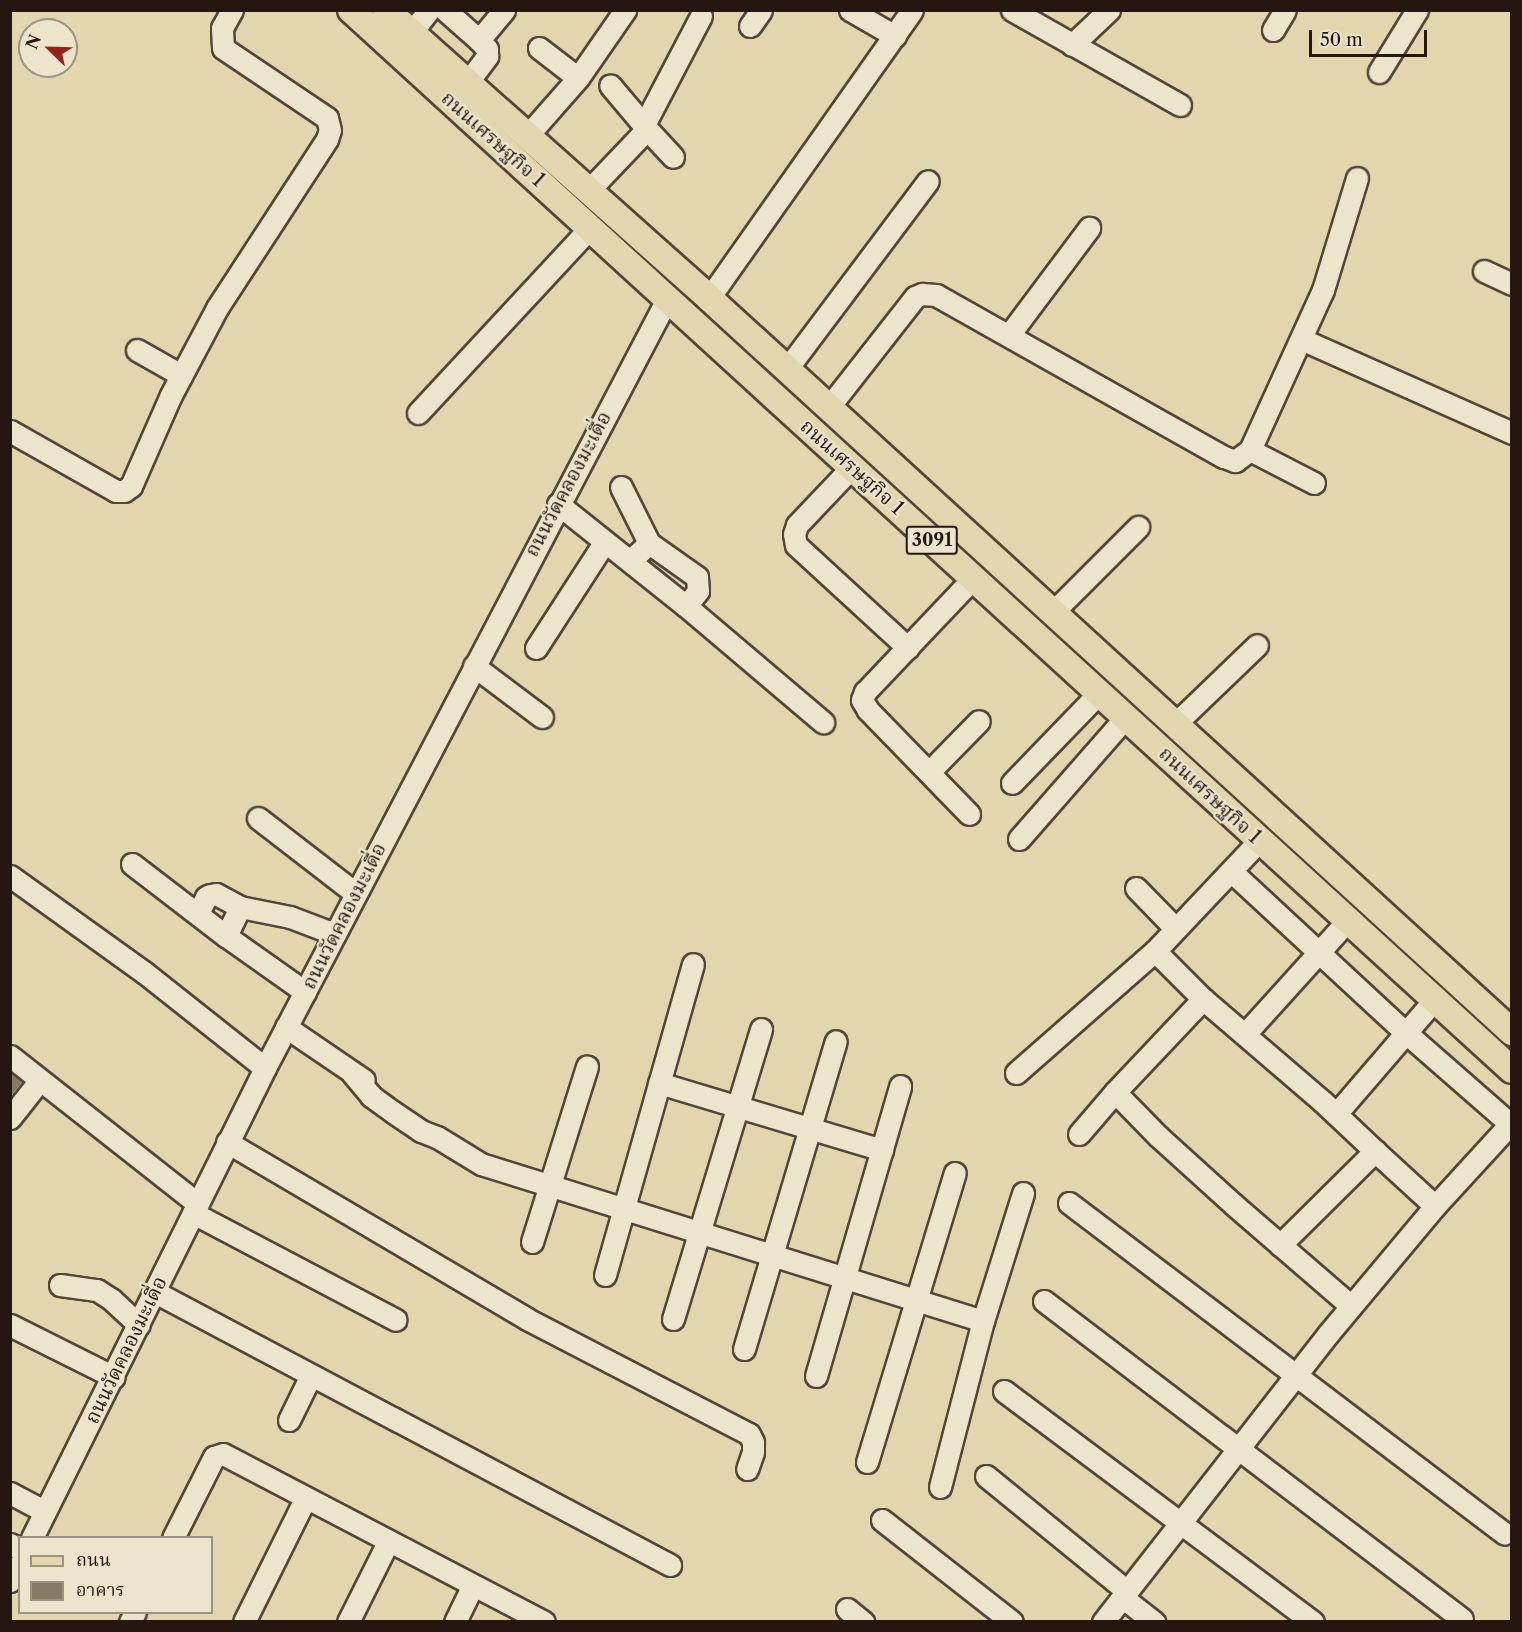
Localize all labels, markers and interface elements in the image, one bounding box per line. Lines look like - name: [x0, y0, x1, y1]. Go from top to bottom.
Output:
- north arrow: [18, 18, 78, 78]
- scale bar: [1312, 18, 1430, 56]
- text: 50 m: [1320, 29, 1363, 51]
- text: N: [21, 31, 45, 52]
- street label: ถนนเศรษฐกิจ 1: [436, 86, 550, 192]
- street label: ถนนวัดคลองมะเดื่อ: [520, 407, 616, 561]
- street label: ถนนเศรษฐกิจ 1: [795, 414, 909, 520]
- road number: 3091: [905, 525, 959, 555]
- street label: ถนนเศรษฐกิจ 1: [1154, 742, 1266, 848]
- street label: ถนนวัดคลองมะเดื่อ: [297, 839, 391, 993]
- street label: ถนนวัดคลองมะเดื่อ: [80, 1272, 172, 1428]
- legend: [18, 1536, 213, 1614]
- text: ถนน: [76, 1549, 111, 1571]
- text: อาคาร: [76, 1579, 125, 1601]

